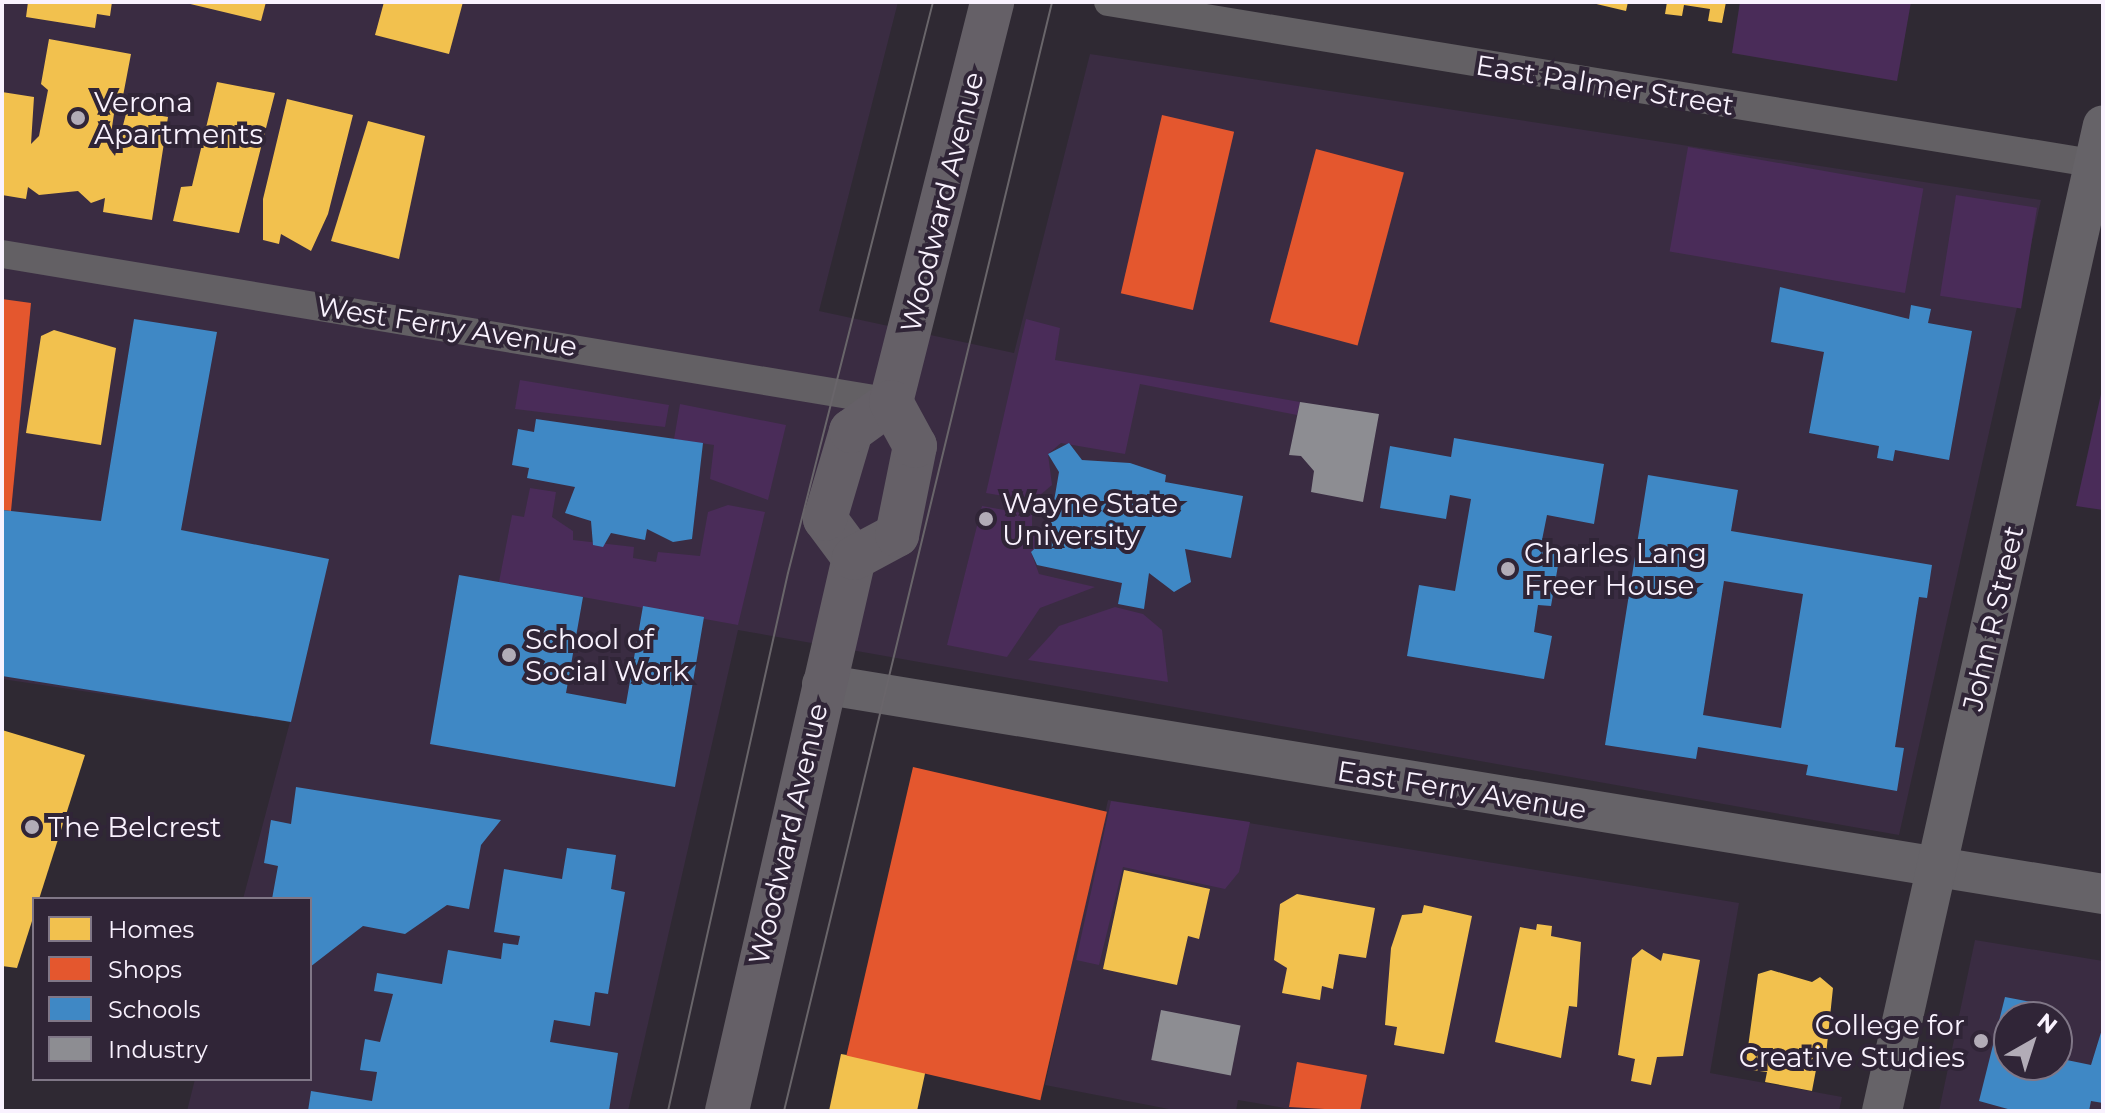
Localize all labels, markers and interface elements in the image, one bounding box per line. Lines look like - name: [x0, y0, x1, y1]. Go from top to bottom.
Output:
- street label: East Palmer Street: [1473, 48, 1737, 122]
- street label: Woodward Avenue: [893, 68, 991, 336]
- place label: Verona Apartments: [94, 85, 263, 151]
- marker: Verona Apartments: [69, 109, 87, 127]
- street label: West Ferry Avenue: [314, 289, 580, 363]
- place label: Wayne State University: [1002, 486, 1178, 552]
- marker: Wayne State University: [977, 510, 995, 528]
- street label: John R Street: [1955, 522, 2031, 714]
- place label: Charles Lang Freer House: [1524, 536, 1707, 602]
- marker: Charles Lang Freer House: [1499, 560, 1517, 578]
- place label: School of Social Work: [525, 622, 689, 688]
- marker: School of Social Work: [500, 646, 518, 664]
- street label: Woodward Avenue: [742, 700, 834, 968]
- street label: East Ferry Avenue: [1335, 754, 1589, 826]
- place label: The Belcrest: [48, 810, 221, 844]
- marker: The Belcrest: [23, 818, 41, 836]
- legend: [32, 897, 312, 1081]
- text: Homes: [108, 915, 194, 944]
- text: Shops: [108, 955, 182, 984]
- text: Schools: [108, 995, 201, 1024]
- north arrow: [1993, 1001, 2073, 1081]
- text: N: [2032, 1007, 2063, 1040]
- place label: College for Creative Studies: [1739, 1008, 1965, 1074]
- marker: College for Creative Studies: [1972, 1032, 1990, 1050]
- text: Industry: [108, 1035, 208, 1064]

